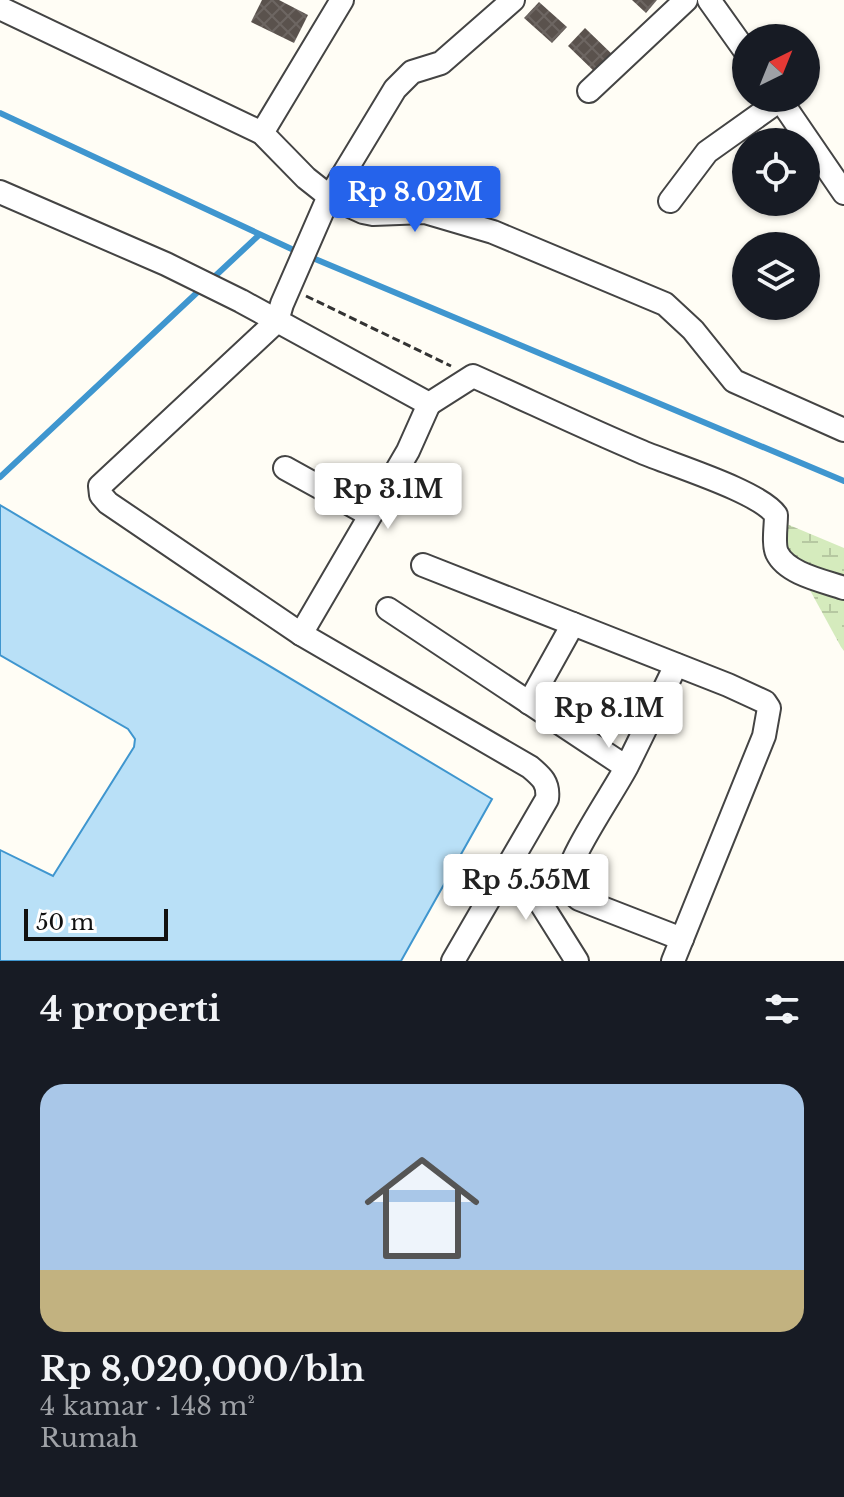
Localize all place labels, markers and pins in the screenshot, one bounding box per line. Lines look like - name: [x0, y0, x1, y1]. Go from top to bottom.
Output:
- pin: Rp 8.02M: [332, 166, 498, 234]
- pin: Rp 3.1M: [314, 463, 462, 531]
- pin: Rp 8.1M: [535, 682, 683, 750]
- pin: Rp 5.55M: [443, 854, 609, 922]

